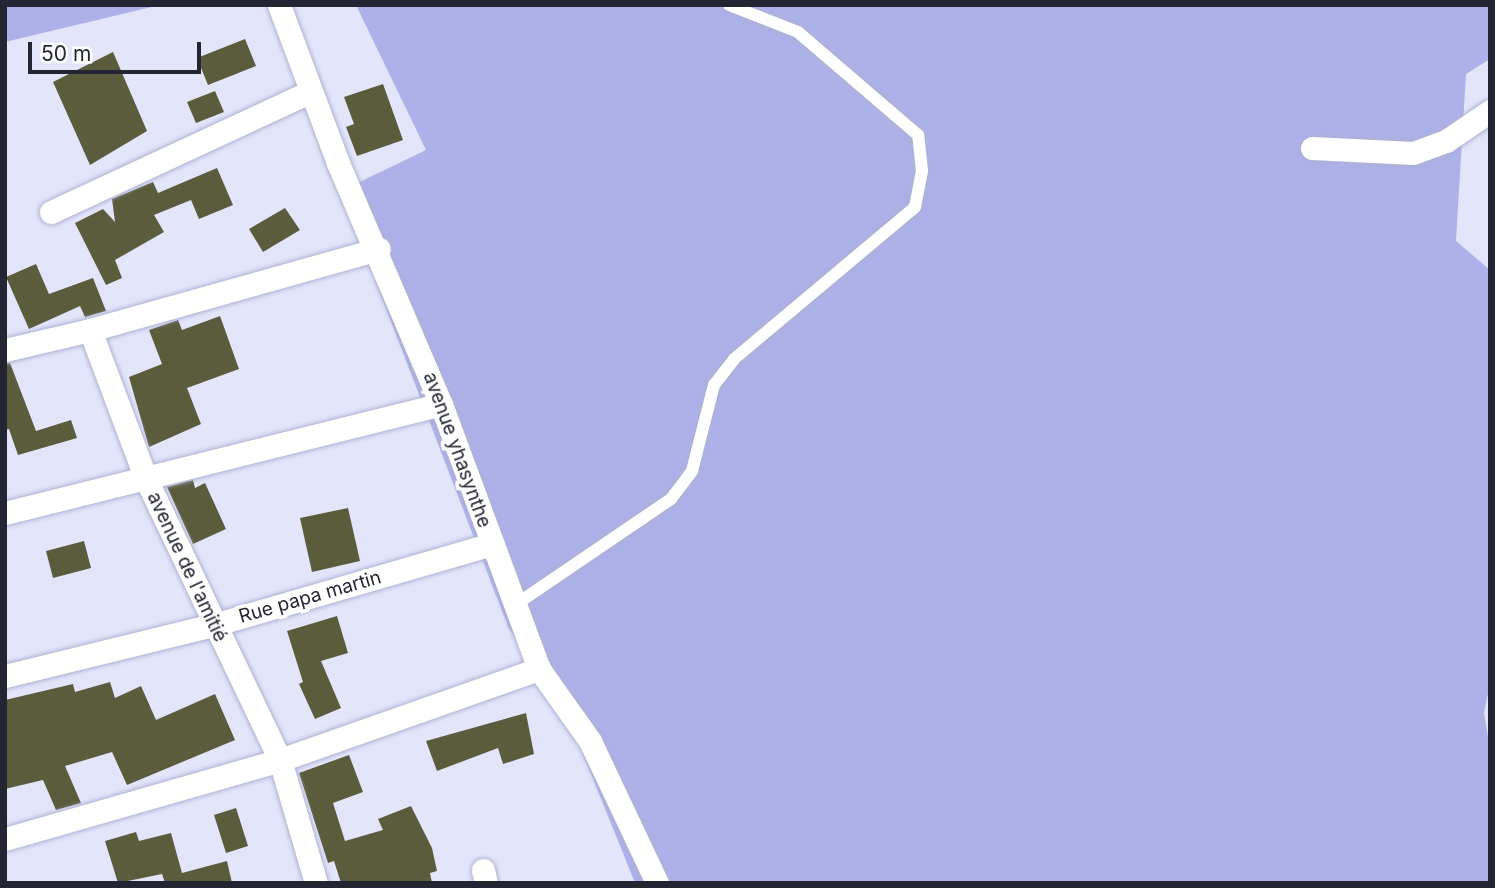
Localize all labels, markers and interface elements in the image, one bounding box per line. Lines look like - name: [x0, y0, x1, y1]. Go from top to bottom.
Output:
- scale bar: [32, 28, 205, 72]
- text: 50 m: [41, 41, 91, 66]
- street label: avenue yhasynthe: [418, 369, 496, 531]
- street label: avenue de l'amitié: [142, 488, 232, 646]
- street label: Rue papa martin: [236, 566, 384, 628]

